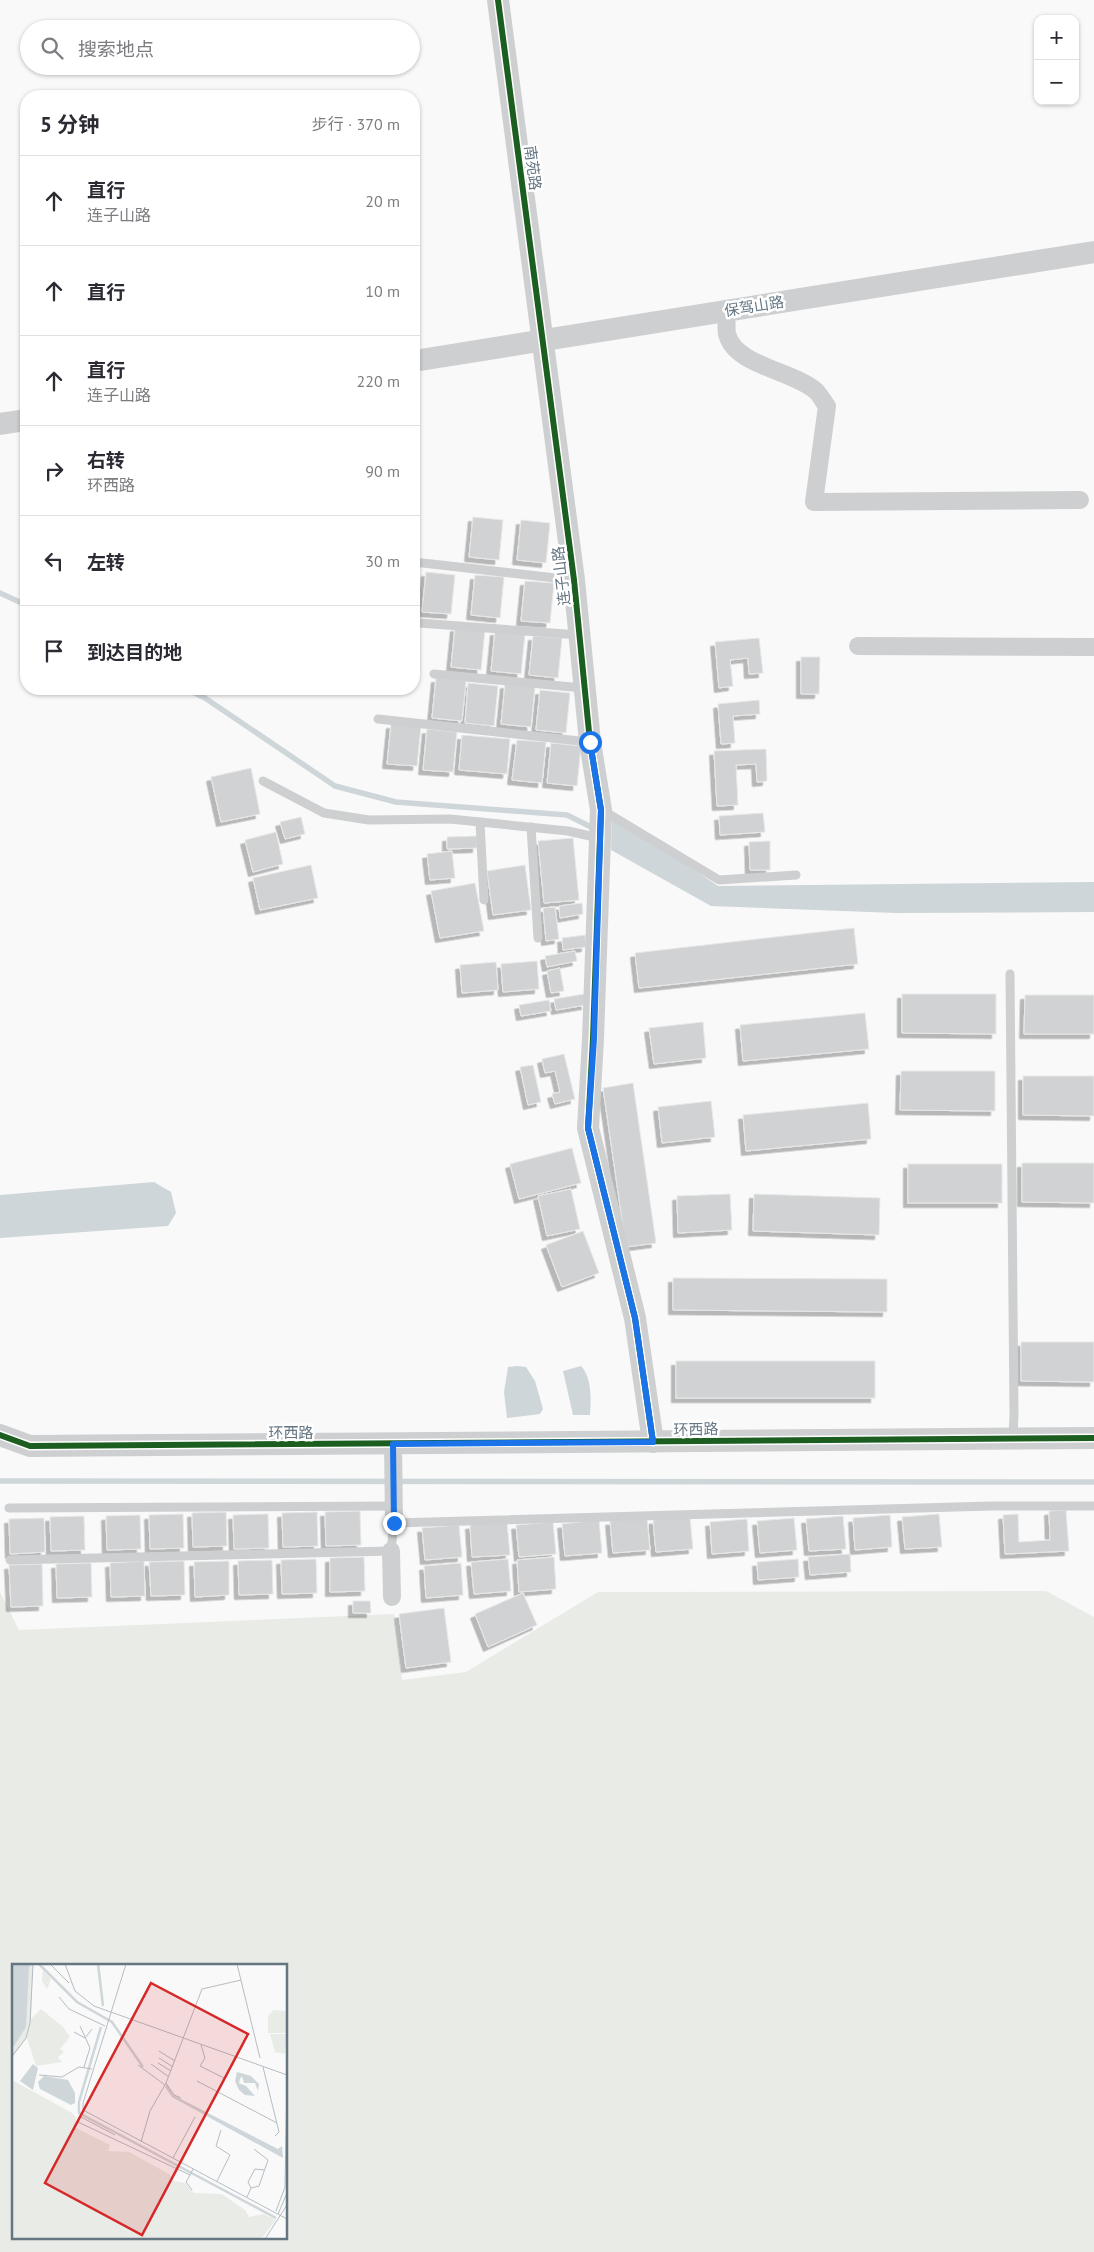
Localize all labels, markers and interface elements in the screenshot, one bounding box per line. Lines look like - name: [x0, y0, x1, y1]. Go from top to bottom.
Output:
- map controls: [1034, 15, 1079, 105]
- button: +: [1034, 15, 1079, 60]
- search box: [20, 20, 420, 75]
- icon: search: [38, 34, 66, 62]
- text: 搜索地点: [78, 37, 154, 61]
- button: −: [1034, 60, 1079, 105]
- text: 5 分钟: [40, 111, 99, 138]
- text: 步行 · 370 m: [312, 114, 400, 134]
- street label: 南苑路: [521, 145, 545, 191]
- text: 直行: [87, 178, 125, 202]
- icon: ahead: [40, 187, 68, 215]
- text: 20 m: [365, 191, 400, 211]
- text: 连子山路: [87, 205, 151, 225]
- icon: ahead: [40, 277, 68, 305]
- text: 直行: [87, 280, 125, 304]
- text: 10 m: [365, 281, 400, 301]
- street label: 保驾山路: [723, 292, 785, 320]
- text: 直行: [87, 358, 125, 382]
- icon: ahead: [40, 367, 68, 395]
- text: 220 m: [357, 371, 400, 391]
- text: 连子山路: [87, 385, 151, 405]
- text: 右转: [87, 448, 125, 472]
- icon: right: [40, 457, 68, 485]
- text: 90 m: [365, 461, 400, 481]
- text: 环西路: [87, 475, 135, 495]
- street label: 连子山路: [548, 545, 574, 607]
- icon: left: [40, 547, 68, 575]
- text: 左转: [87, 550, 125, 574]
- text: 30 m: [365, 551, 400, 571]
- icon: arrive: [40, 637, 68, 665]
- text: 到达目的地: [87, 640, 182, 664]
- route start: [579, 731, 602, 754]
- street label: 环西路: [673, 1419, 719, 1439]
- street label: 环西路: [268, 1423, 314, 1442]
- route end: [383, 1512, 406, 1535]
- inset map: [12, 1964, 288, 2240]

